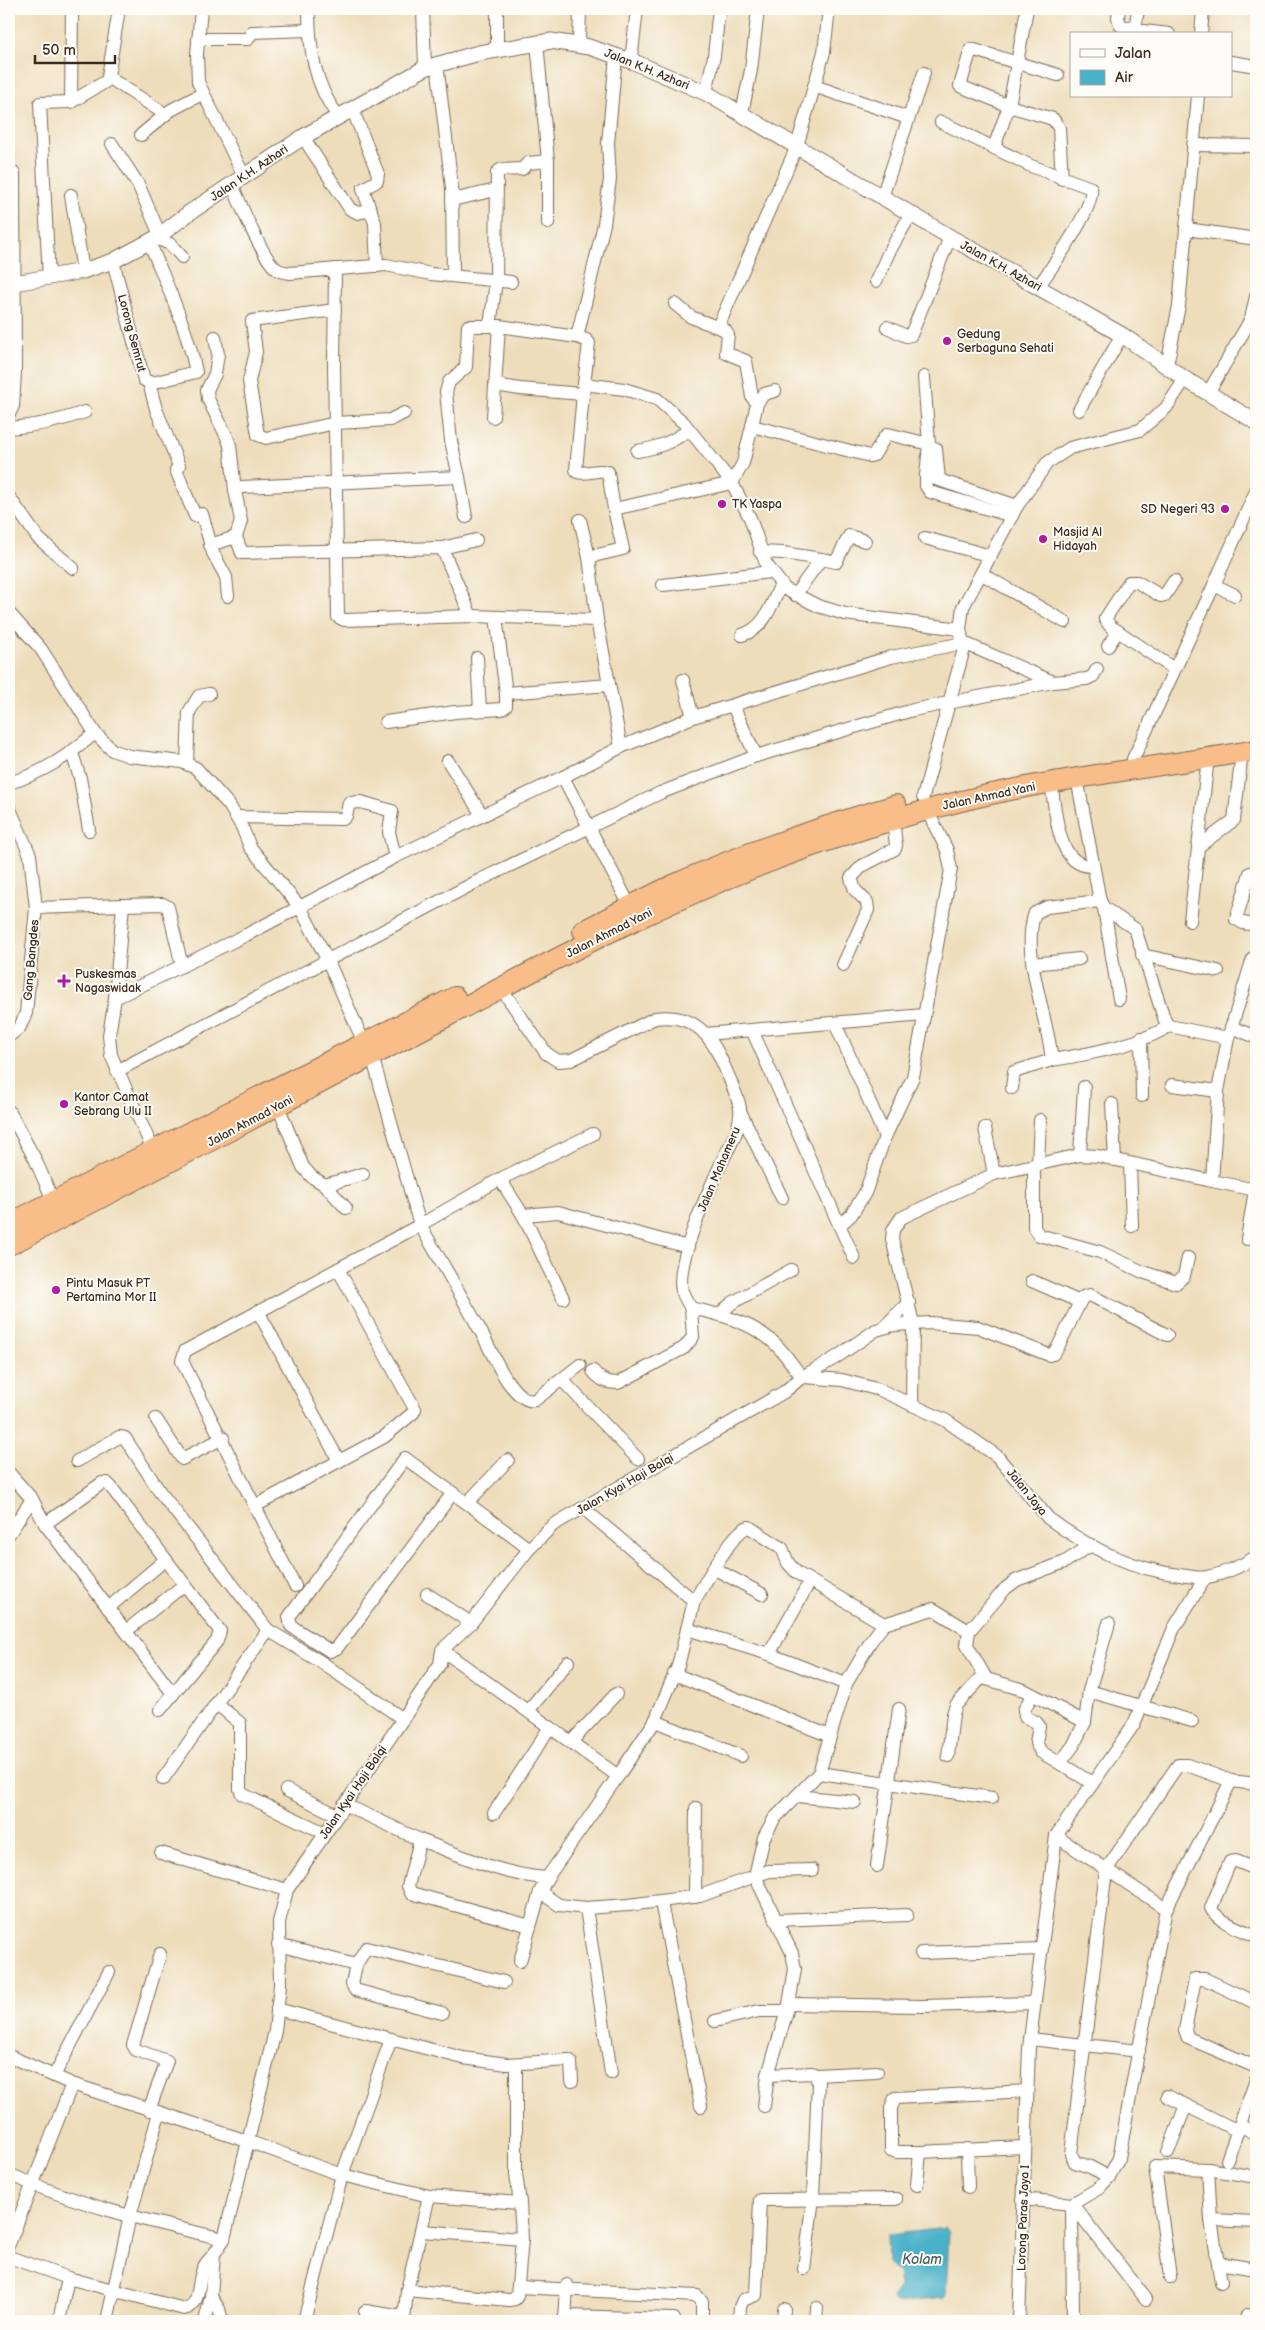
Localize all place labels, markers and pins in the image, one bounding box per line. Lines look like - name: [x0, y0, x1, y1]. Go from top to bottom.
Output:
- place label: Gedung Serbaguna Sehati: [957, 327, 1054, 356]
- marker: Gedung Serbaguna Sehati: [941, 335, 953, 347]
- place label: TK Yaspa: [732, 497, 782, 512]
- marker: TK Yaspa: [716, 498, 728, 510]
- place label: SD Negeri 93: [1141, 502, 1215, 517]
- marker: SD Negeri 93: [1219, 503, 1231, 515]
- place label: Masjid Al Hidayah: [1053, 525, 1102, 554]
- marker: Masjid Al Hidayah: [1037, 533, 1049, 545]
- place label: Puskesmas Nagaswidak: [75, 967, 141, 996]
- marker: Puskesmas Nagaswidak: [57, 974, 71, 988]
- place label: Kantor Camat Sebrang Ulu II: [74, 1090, 152, 1119]
- marker: Kantor Camat Sebrang Ulu II: [58, 1098, 70, 1110]
- place label: Pintu Masuk PT Pertamina Mor II: [66, 1276, 157, 1305]
- marker: Pintu Masuk PT Pertamina Mor II: [50, 1284, 62, 1296]

